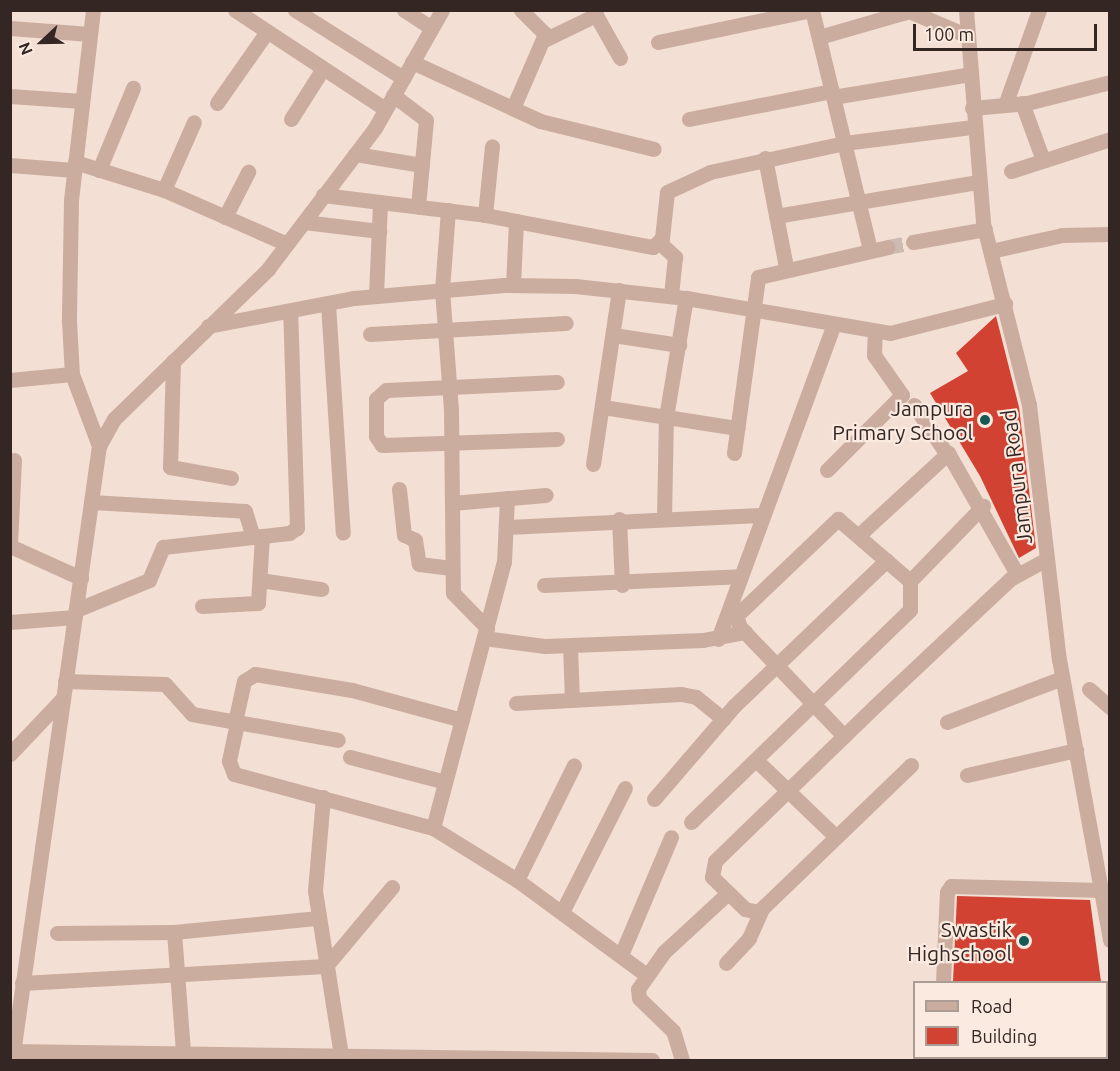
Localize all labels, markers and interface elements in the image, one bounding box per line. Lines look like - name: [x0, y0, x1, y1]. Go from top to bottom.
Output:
- north arrow: [12, 12, 72, 72]
- scale bar: [916, 12, 1100, 50]
- text: 100 m: [924, 24, 974, 44]
- text: N: [15, 40, 36, 58]
- place label: Jampura Primary School: [832, 395, 973, 445]
- street label: Jampura Road: [995, 408, 1037, 546]
- marker: Jampura Primary School: [978, 413, 992, 427]
- place label: Swastik Highschool: [907, 916, 1012, 966]
- marker: Swastik Highschool: [1017, 934, 1031, 948]
- legend: [913, 981, 1108, 1059]
- text: Road: [971, 996, 1013, 1016]
- text: Building: [971, 1026, 1037, 1046]

